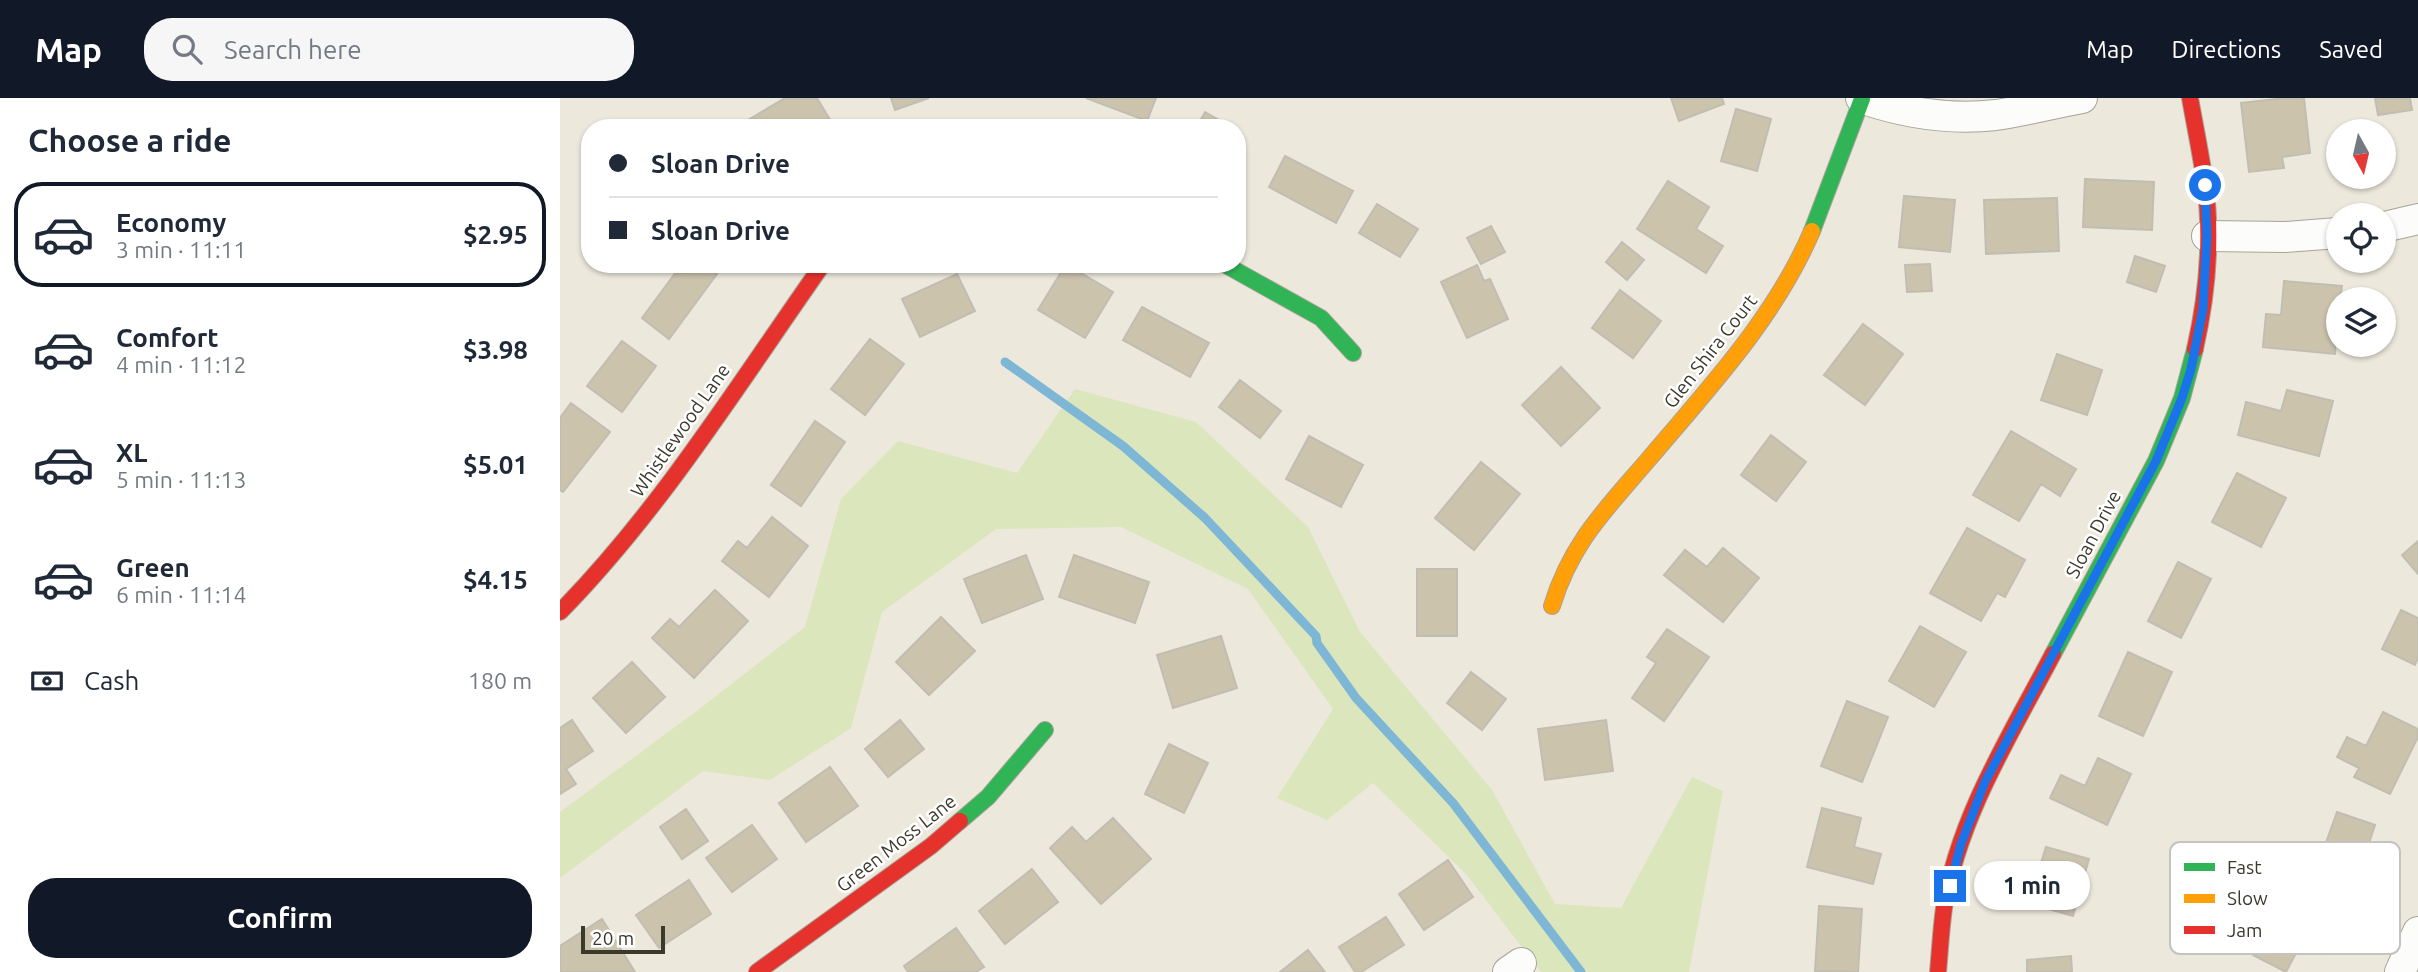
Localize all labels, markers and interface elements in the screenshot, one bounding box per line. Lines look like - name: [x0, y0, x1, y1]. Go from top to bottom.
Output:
- search box: [144, 18, 634, 81]
- icon: search: [168, 30, 206, 68]
- text: Map: [35, 31, 102, 68]
- text: Search here: [224, 35, 362, 64]
- text: Map: [2086, 36, 2133, 63]
- text: Directions: [2171, 36, 2281, 63]
- text: Saved: [2319, 36, 2383, 63]
- north arrow: [2326, 119, 2396, 189]
- map controls: [2326, 119, 2396, 357]
- text: Choose a ride: [28, 122, 231, 158]
- text: Sloan Drive: [651, 149, 790, 178]
- route start: [2189, 169, 2221, 201]
- icon: car: [32, 203, 95, 266]
- button: locate: [2326, 203, 2396, 273]
- text: Economy: [116, 208, 226, 237]
- text: Sloan Drive: [651, 216, 790, 245]
- text: $2.95: [463, 220, 528, 249]
- text: 3 min · 11:11: [116, 237, 247, 262]
- button: layers: [2326, 287, 2396, 357]
- street label: Glen Shira Court: [1659, 289, 1762, 412]
- icon: car: [32, 318, 95, 381]
- text: Comfort: [116, 323, 219, 352]
- text: $3.98: [463, 335, 528, 364]
- text: 4 min · 11:12: [116, 352, 247, 377]
- street label: Whistlewood Lane: [626, 359, 734, 501]
- icon: car: [32, 433, 95, 496]
- text: XL: [116, 438, 147, 467]
- text: $5.01: [463, 450, 528, 479]
- text: 5 min · 11:13: [116, 467, 247, 492]
- street label: Sloan Drive: [2061, 486, 2125, 582]
- icon: car: [32, 548, 95, 611]
- text: Green: [116, 553, 190, 582]
- text: $4.15: [463, 565, 528, 594]
- text: 6 min · 11:14: [116, 582, 247, 607]
- icon: cash: [28, 662, 66, 700]
- text: Cash: [84, 666, 139, 695]
- text: 180 m: [468, 668, 532, 693]
- street label: Green Moss Lane: [832, 790, 960, 896]
- legend: [2170, 842, 2400, 954]
- text: Fast: [2227, 856, 2262, 878]
- callout: 1 min: [1974, 862, 2090, 910]
- route end: [1934, 870, 1966, 902]
- text: 1 min: [2003, 873, 2061, 898]
- button: Confirm: [28, 878, 532, 958]
- text: Slow: [2227, 887, 2268, 909]
- text: Jam: [2227, 919, 2263, 941]
- scale bar: [581, 923, 665, 955]
- text: 20 m: [592, 927, 634, 949]

